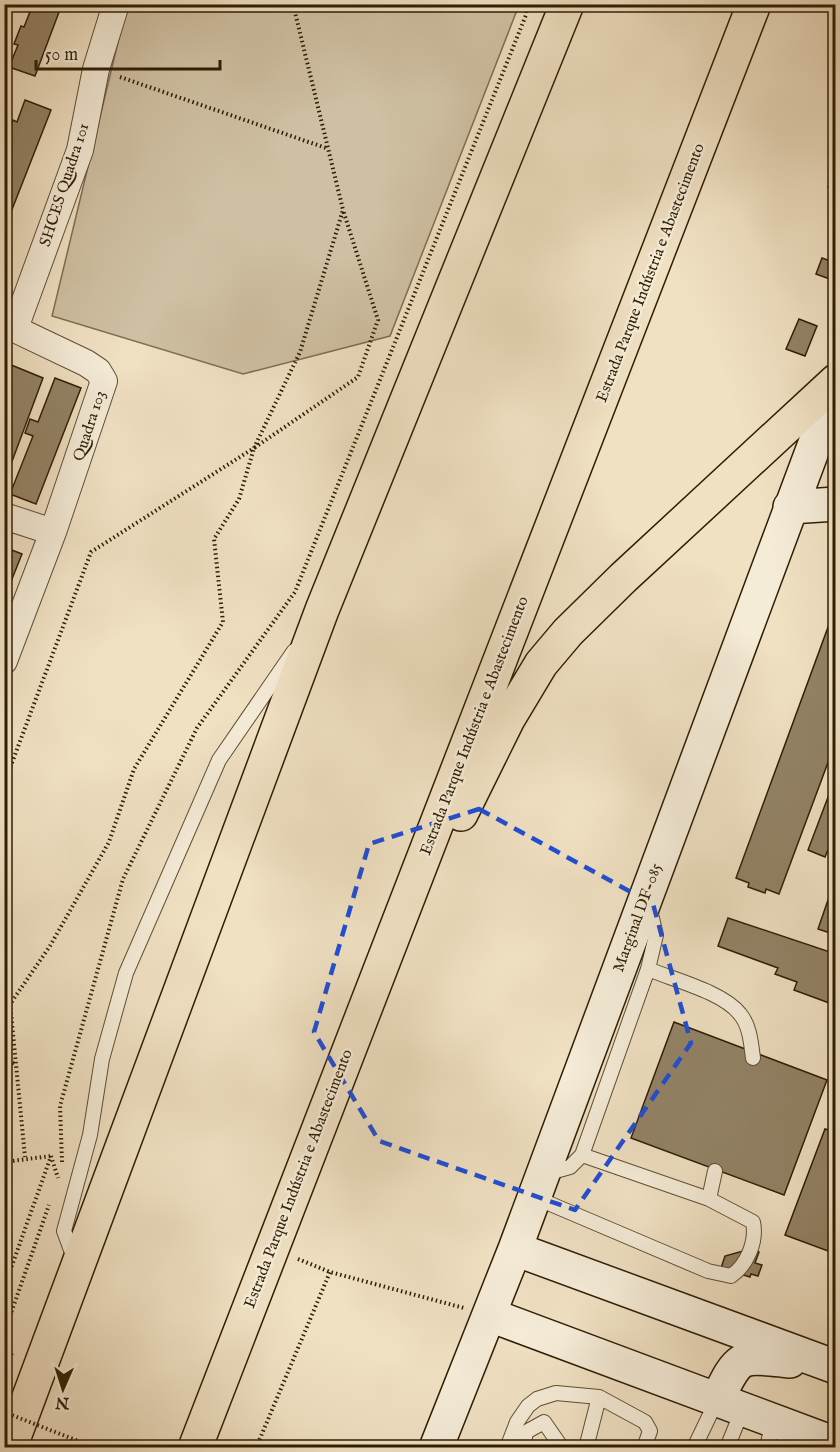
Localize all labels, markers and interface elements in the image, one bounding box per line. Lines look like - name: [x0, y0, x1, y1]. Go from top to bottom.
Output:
- scale bar: [36, 33, 220, 71]
- text: 50 m: [45, 44, 78, 67]
- street label: SHCES Quadra 101: [36, 121, 94, 249]
- street label: Estrada Parque Indústria e Abastecimento: [592, 140, 710, 405]
- street label: Quadra 103: [69, 388, 111, 464]
- street label: Estrada Parque Indústria e Abastecimento: [416, 593, 534, 858]
- street label: Marginal DF-085: [609, 861, 667, 975]
- street label: Estrada Parque Indústria e Abastecimento: [240, 1046, 358, 1311]
- north arrow: [33, 1359, 93, 1419]
- text: N: [55, 1392, 71, 1412]

